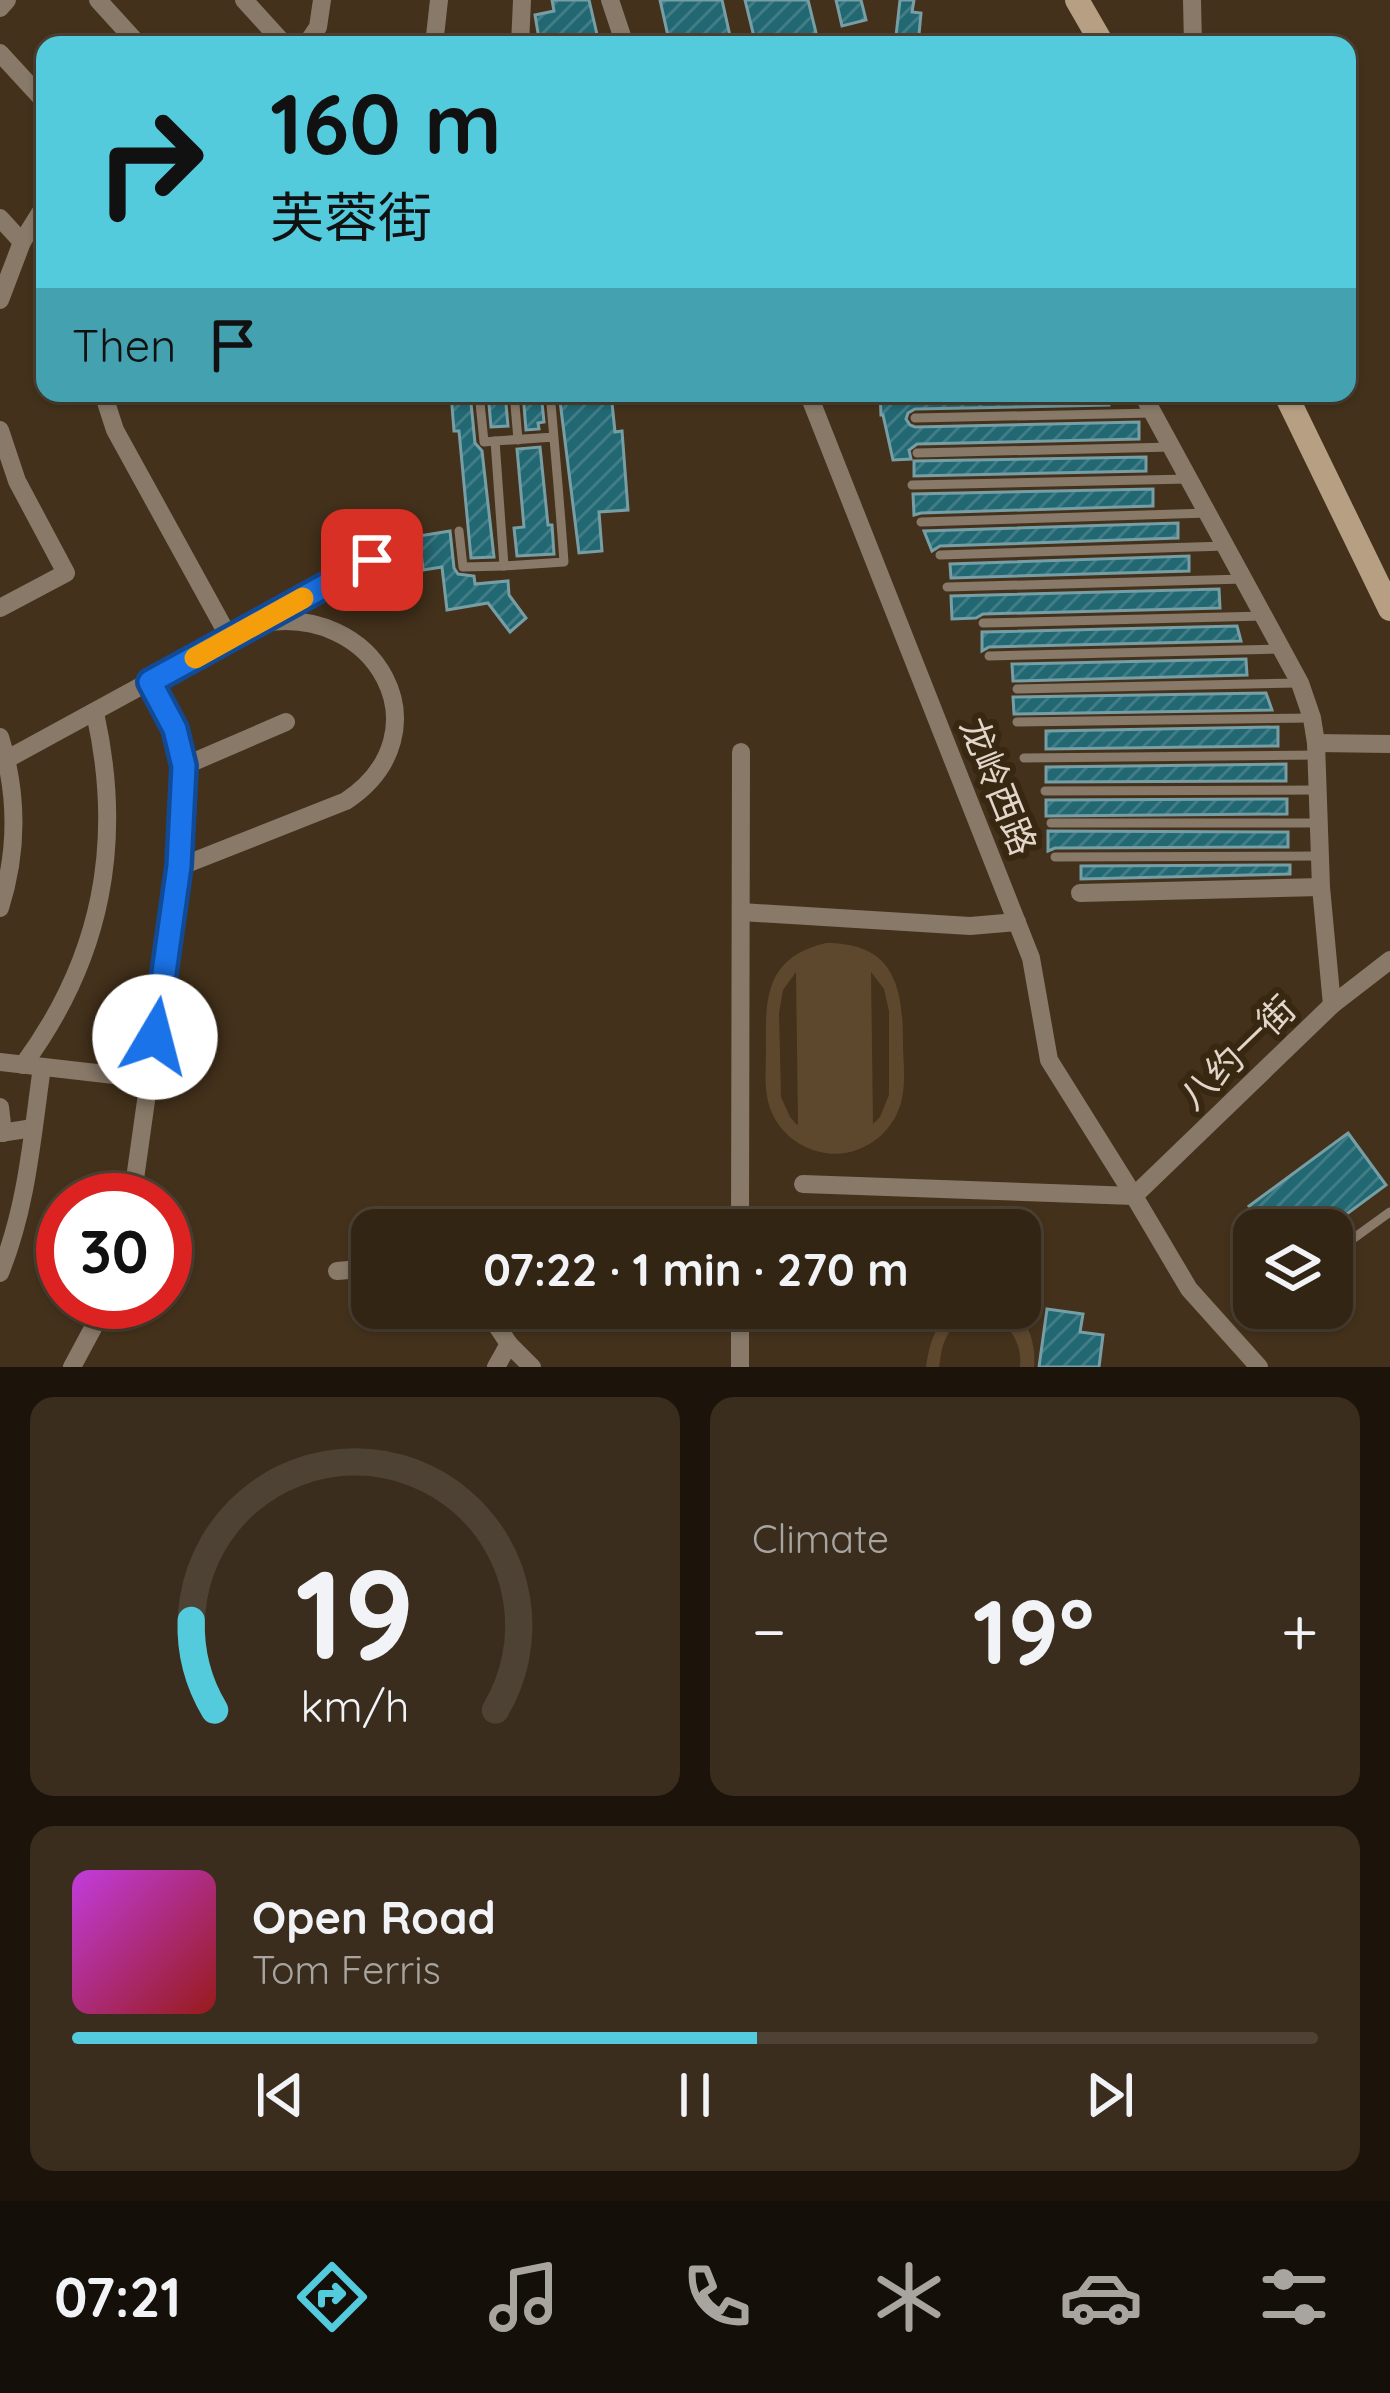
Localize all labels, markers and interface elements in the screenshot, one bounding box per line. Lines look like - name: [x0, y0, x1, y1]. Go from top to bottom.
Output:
- text: 160 m: [270, 70, 502, 175]
- icon: right: [72, 84, 228, 240]
- text: 芙蓉街: [270, 183, 432, 251]
- icon: arrive: [200, 312, 266, 378]
- text: Then: [72, 317, 176, 373]
- pin: [321, 509, 423, 611]
- icon: arrive: [339, 527, 405, 593]
- street label: 龙岭西路: [951, 711, 1047, 861]
- position arrow: [92, 974, 218, 1100]
- street label: 八约一街: [1170, 986, 1304, 1118]
- speed limit sign: 30: [36, 1173, 192, 1329]
- map controls: [1233, 1209, 1353, 1329]
- button: layers: [1233, 1209, 1353, 1329]
- text: 07:22 · 1 min · 270 m: [483, 1241, 909, 1297]
- text: Climate: [752, 1514, 889, 1563]
- text: 19: [295, 1534, 415, 1690]
- text: 19°: [973, 1574, 1094, 1687]
- text: −: [752, 1589, 786, 1672]
- text: +: [1281, 1589, 1318, 1672]
- text: km/h: [301, 1678, 409, 1732]
- text: Open Road: [252, 1889, 496, 1945]
- text: Tom Ferris: [252, 1945, 441, 1994]
- icon: previous: [247, 2062, 313, 2128]
- icon: pause: [662, 2062, 728, 2128]
- icon: next: [1077, 2062, 1143, 2128]
- icon: directions: [290, 2255, 374, 2339]
- icon: music: [482, 2255, 566, 2339]
- icon: phone: [675, 2255, 759, 2339]
- icon: climate: [867, 2255, 951, 2339]
- icon: car: [1059, 2255, 1143, 2339]
- icon: filters: [1252, 2255, 1336, 2339]
- text: 07:21: [54, 2263, 181, 2331]

